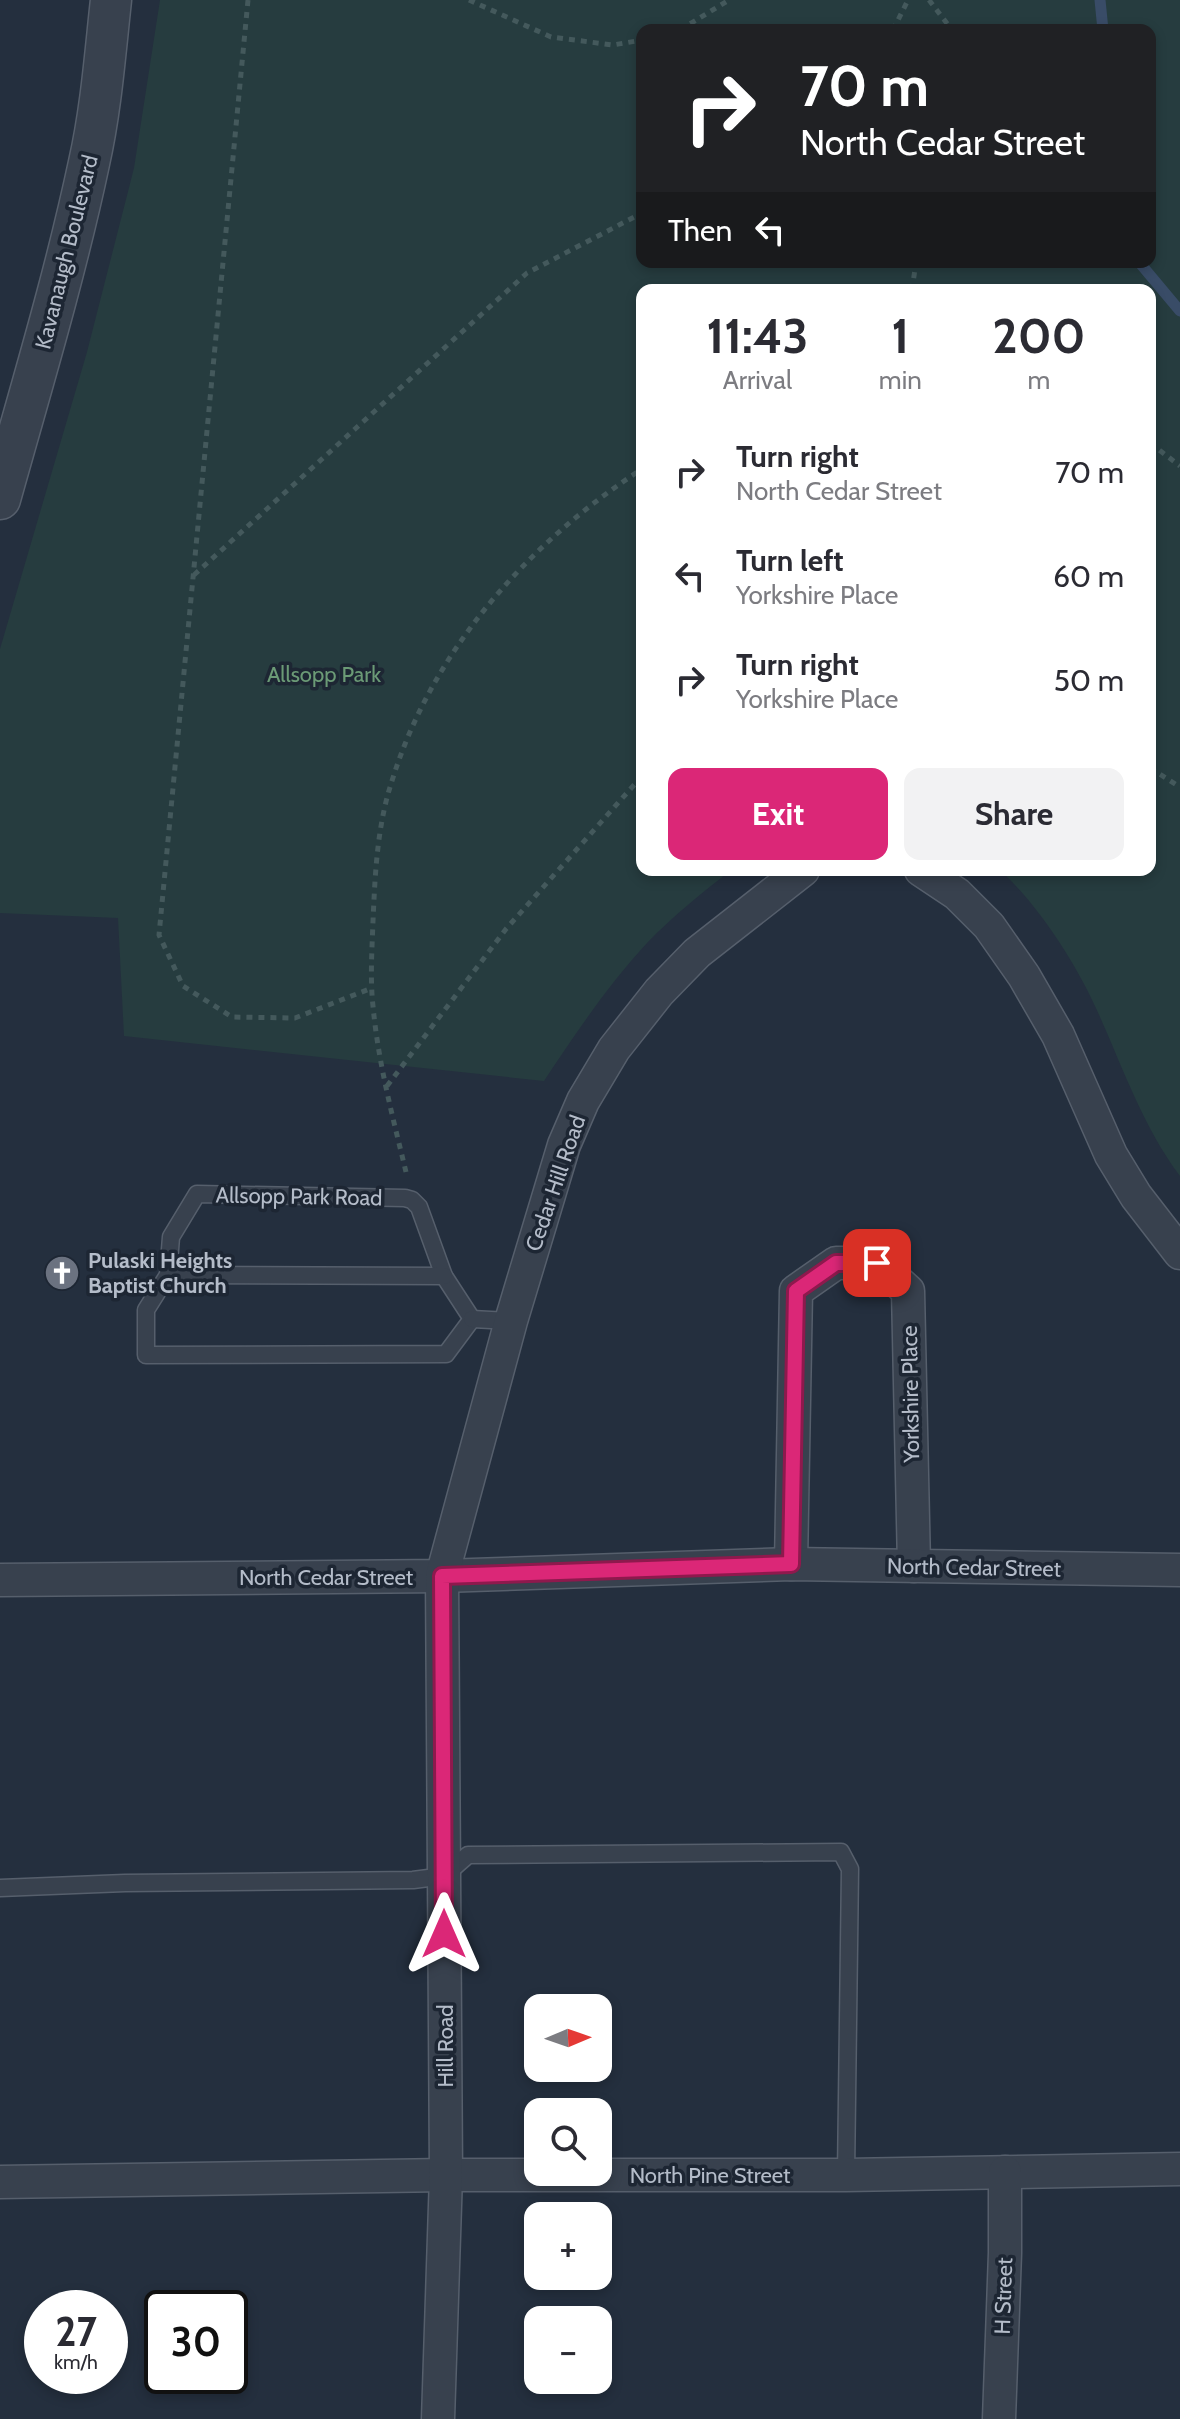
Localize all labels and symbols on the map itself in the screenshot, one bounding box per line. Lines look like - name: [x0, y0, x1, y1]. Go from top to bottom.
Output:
- street label: Kavanaugh Boulevard: [29, 152, 104, 352]
- park label: Allsopp Park: [267, 661, 381, 688]
- street label: Cedar Hill Road: [520, 1112, 591, 1255]
- street label: Allsopp Park Road: [215, 1182, 383, 1211]
- pin: [843, 1229, 911, 1297]
- place label: Pulaski Heights Baptist Church: [88, 1247, 232, 1299]
- church icon: Pulaski Heights Baptist Church: [43, 1254, 81, 1292]
- street label: Yorkshire Place: [896, 1325, 925, 1464]
- street label: North Cedar Street: [887, 1552, 1062, 1583]
- street label: North Cedar Street: [239, 1564, 414, 1591]
- position arrow: [402, 1892, 486, 1976]
- north arrow: [524, 1994, 612, 2082]
- street label: Hill Road: [432, 2004, 459, 2088]
- street label: North Pine Street: [630, 2162, 791, 2189]
- street label: H Street: [989, 2256, 1018, 2335]
- speed limit sign: 30: [144, 2290, 248, 2394]

